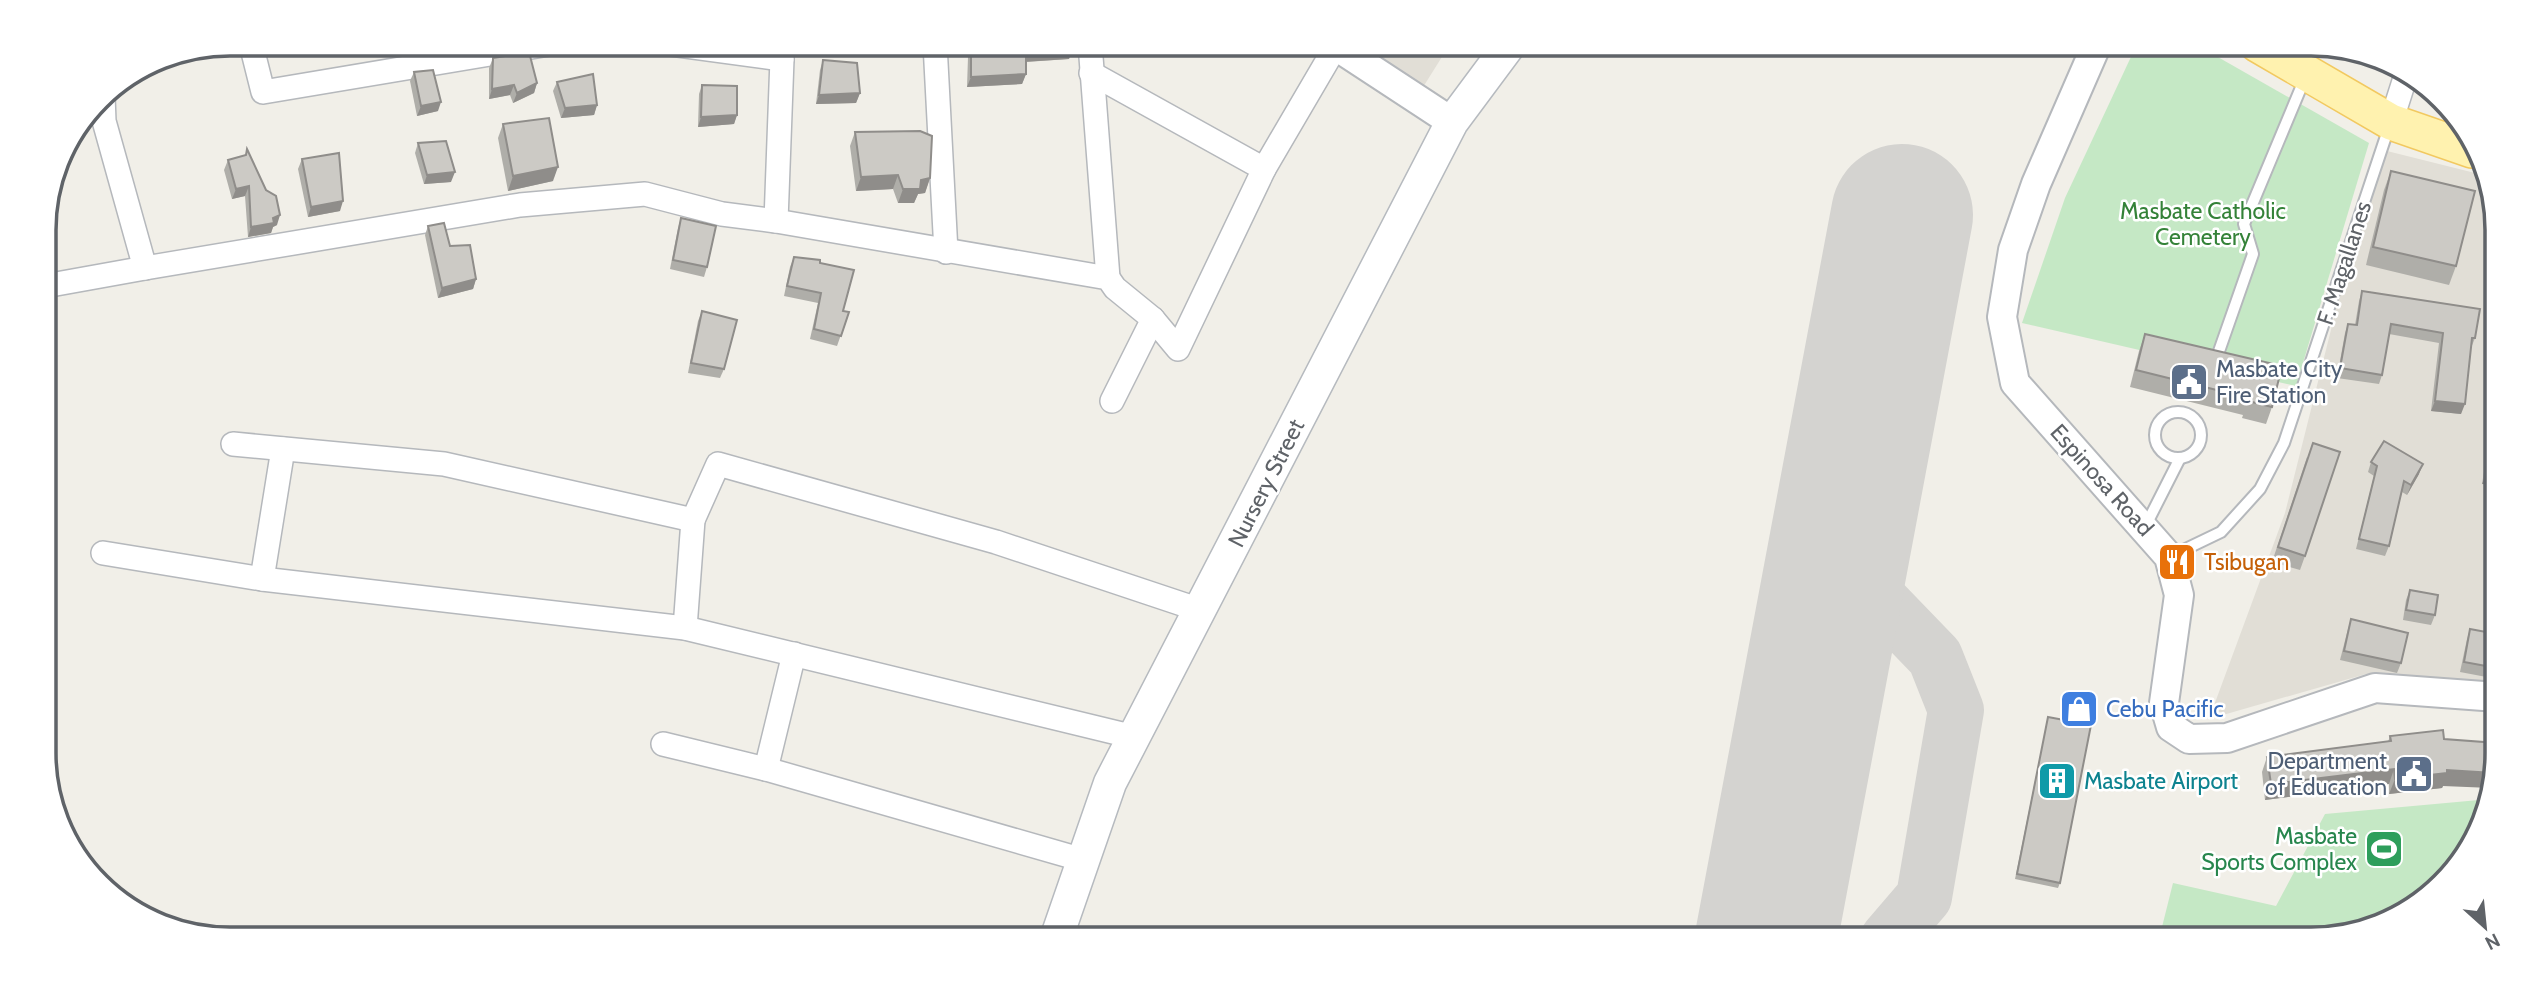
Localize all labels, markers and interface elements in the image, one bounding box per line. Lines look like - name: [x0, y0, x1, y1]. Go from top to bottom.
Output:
- park label: Masbate Catholic Cemetery: [2120, 197, 2286, 251]
- street label: F. Magallanes: [2311, 198, 2377, 328]
- place label: Masbate City Fire Station: [2216, 355, 2343, 409]
- public building icon: Masbate City Fire Station: [2168, 361, 2210, 403]
- street label: Nursery Street: [1222, 414, 1310, 552]
- street label: Espinosa Road: [2044, 418, 2160, 542]
- restaurant icon: Tsibugan: [2156, 541, 2198, 583]
- place label: Tsibugan: [2204, 548, 2289, 576]
- shop icon: Cebu Pacific: [2058, 688, 2100, 730]
- place label: Cebu Pacific: [2106, 695, 2224, 723]
- place label: Department of Education: [2265, 747, 2387, 801]
- public building icon: Department of Education: [2393, 753, 2435, 795]
- building icon: Masbate Airport: [2036, 760, 2078, 802]
- place label: Masbate Airport: [2084, 767, 2238, 795]
- place label: Masbate Sports Complex: [2201, 822, 2357, 876]
- sports icon: Masbate Sports Complex: [2363, 828, 2405, 870]
- north arrow: [2450, 892, 2520, 962]
- text: N: [2481, 928, 2504, 955]

